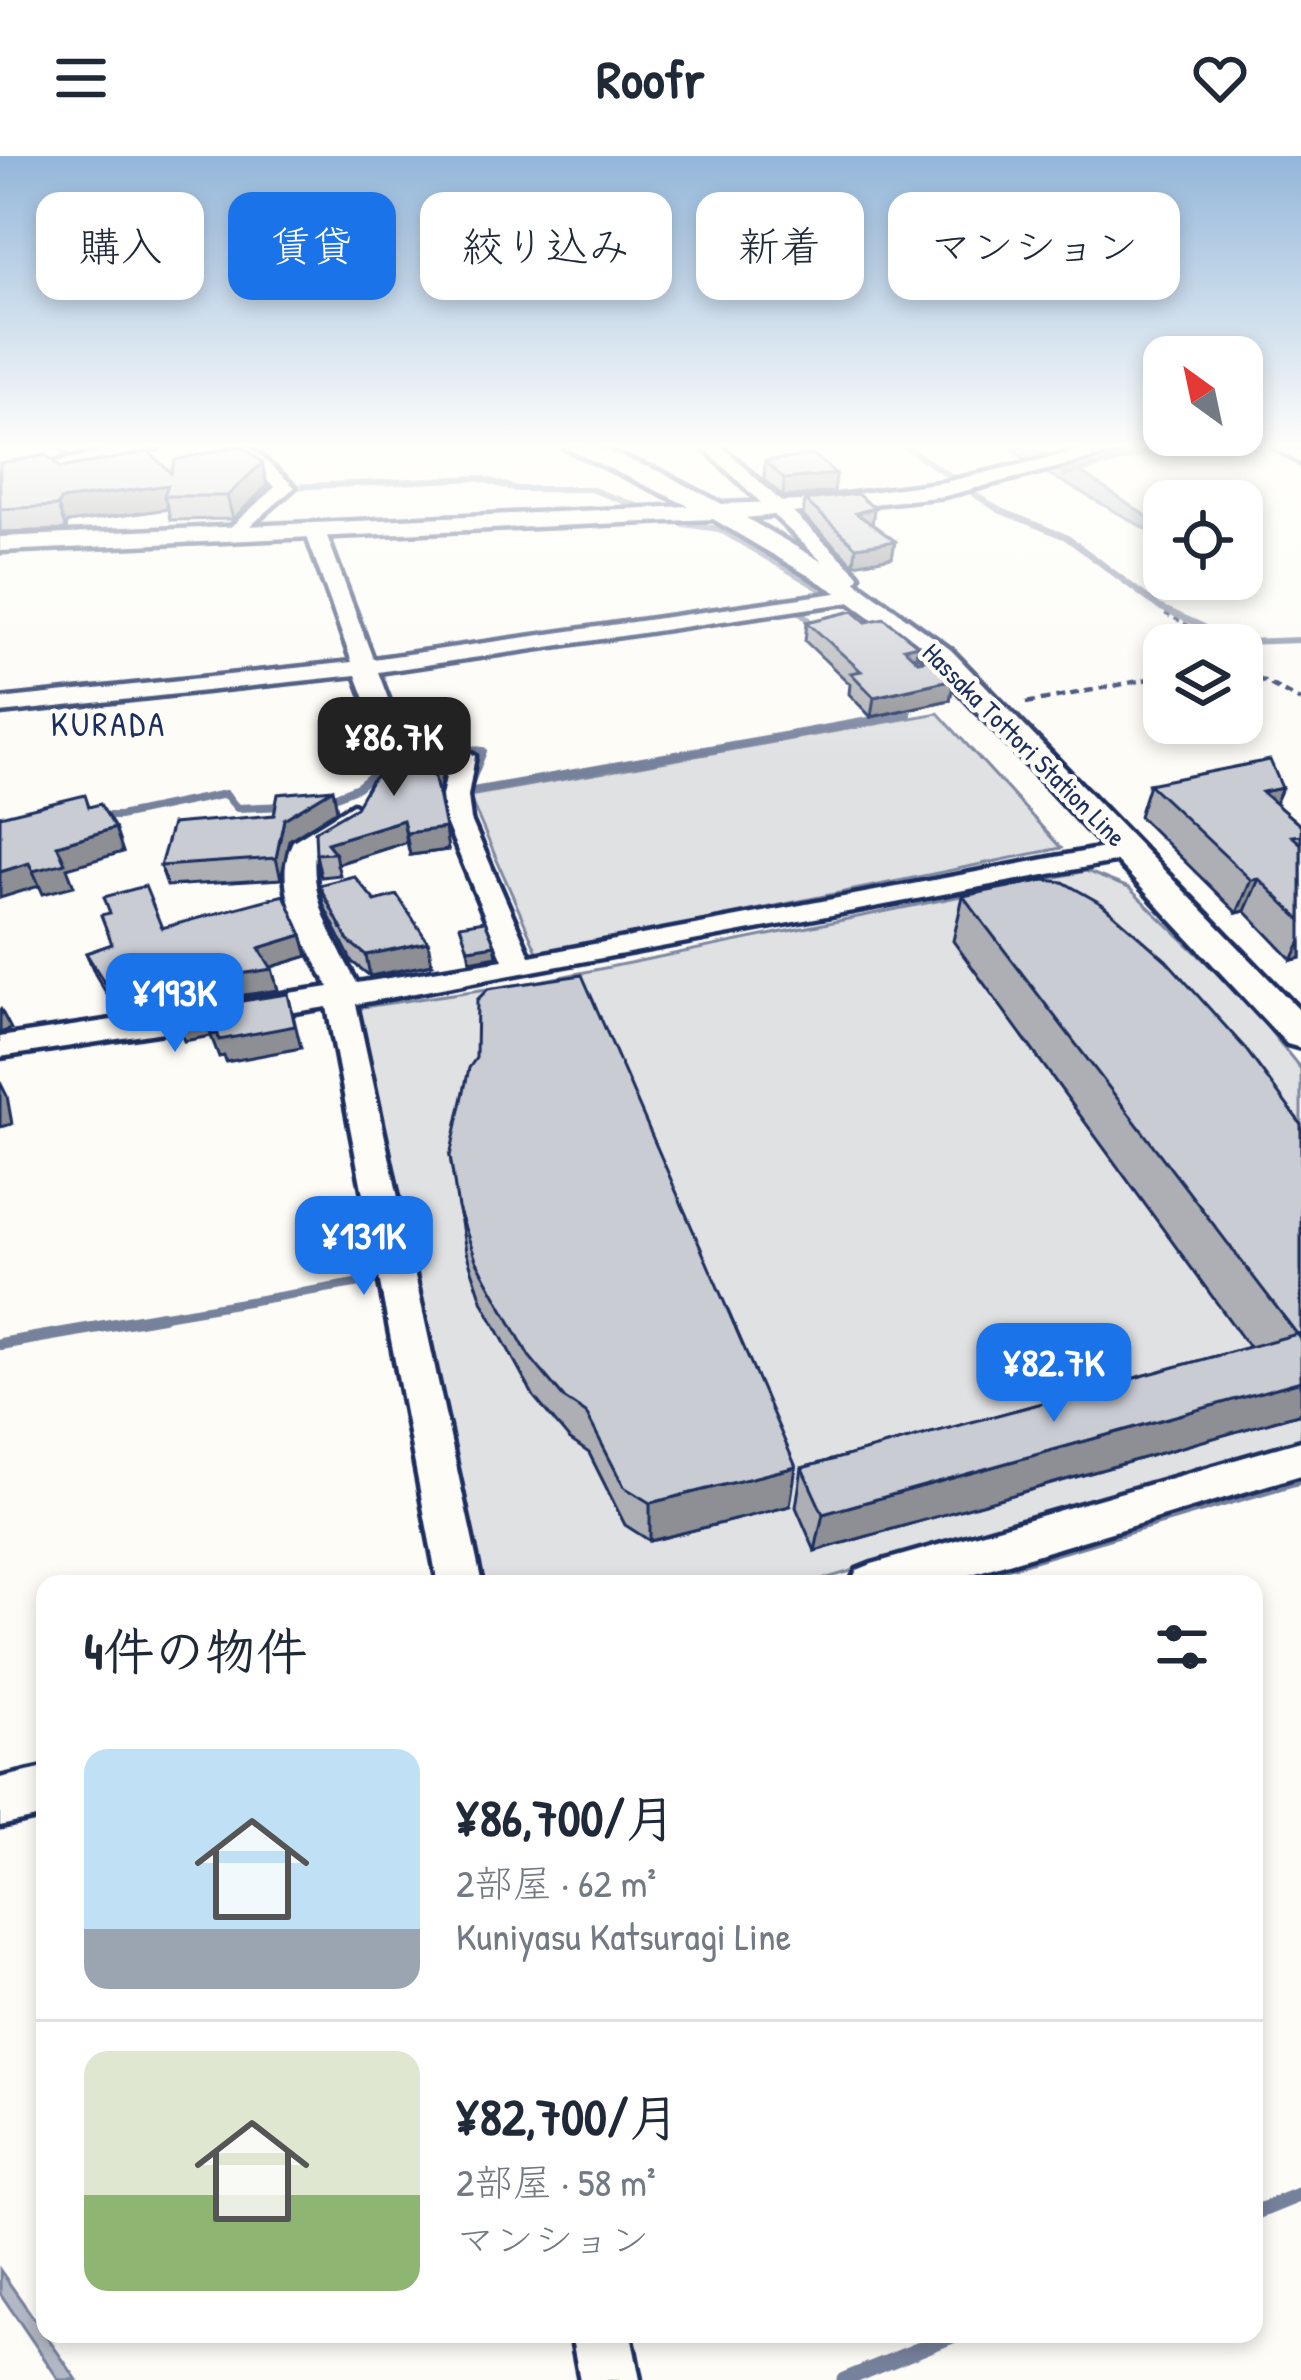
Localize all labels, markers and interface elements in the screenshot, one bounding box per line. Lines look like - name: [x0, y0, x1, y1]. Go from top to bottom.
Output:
- text: Roofr: [596, 42, 705, 115]
- icon: menu: [48, 45, 114, 111]
- icon: heart: [1187, 45, 1253, 111]
- chip: 購入: [36, 192, 204, 300]
- chip: 賃貸: [228, 192, 396, 300]
- chip: 絞り込み: [420, 192, 672, 300]
- chip: 新着: [696, 192, 864, 300]
- chip: マンション: [888, 192, 1180, 300]
- north arrow: [1143, 336, 1263, 456]
- map controls: [1143, 336, 1263, 744]
- button: locate: [1143, 480, 1263, 600]
- button: layers: [1143, 624, 1263, 744]
- street label: Hassaka Tottori Station Line: [915, 635, 1135, 854]
- pin: ¥86.7K: [296, 697, 492, 799]
- district label: KURADA: [51, 702, 167, 746]
- text: ¥86.7K: [345, 709, 443, 762]
- pin: ¥193K: [91, 953, 259, 1055]
- text: ¥193K: [133, 965, 217, 1018]
- pin: ¥131K: [280, 1196, 448, 1298]
- text: ¥131K: [322, 1208, 406, 1261]
- pin: ¥82.7K: [956, 1323, 1152, 1425]
- text: ¥82.7K: [1003, 1335, 1105, 1388]
- icon: filters: [1149, 1614, 1215, 1680]
- text: 4件の物件: [84, 1616, 307, 1685]
- text: ¥86,700/月: [456, 1783, 676, 1852]
- icon: home: [180, 1797, 324, 1941]
- text: 2部屋 · 62 m²: [456, 1856, 656, 1909]
- text: Kuniyasu Katsuragi Line: [456, 1909, 791, 1962]
- text: ¥82,700/月: [456, 2082, 679, 2151]
- icon: home: [180, 2099, 324, 2243]
- text: 2部屋 · 58 m²: [456, 2155, 656, 2208]
- text: マンション: [456, 2212, 649, 2265]

